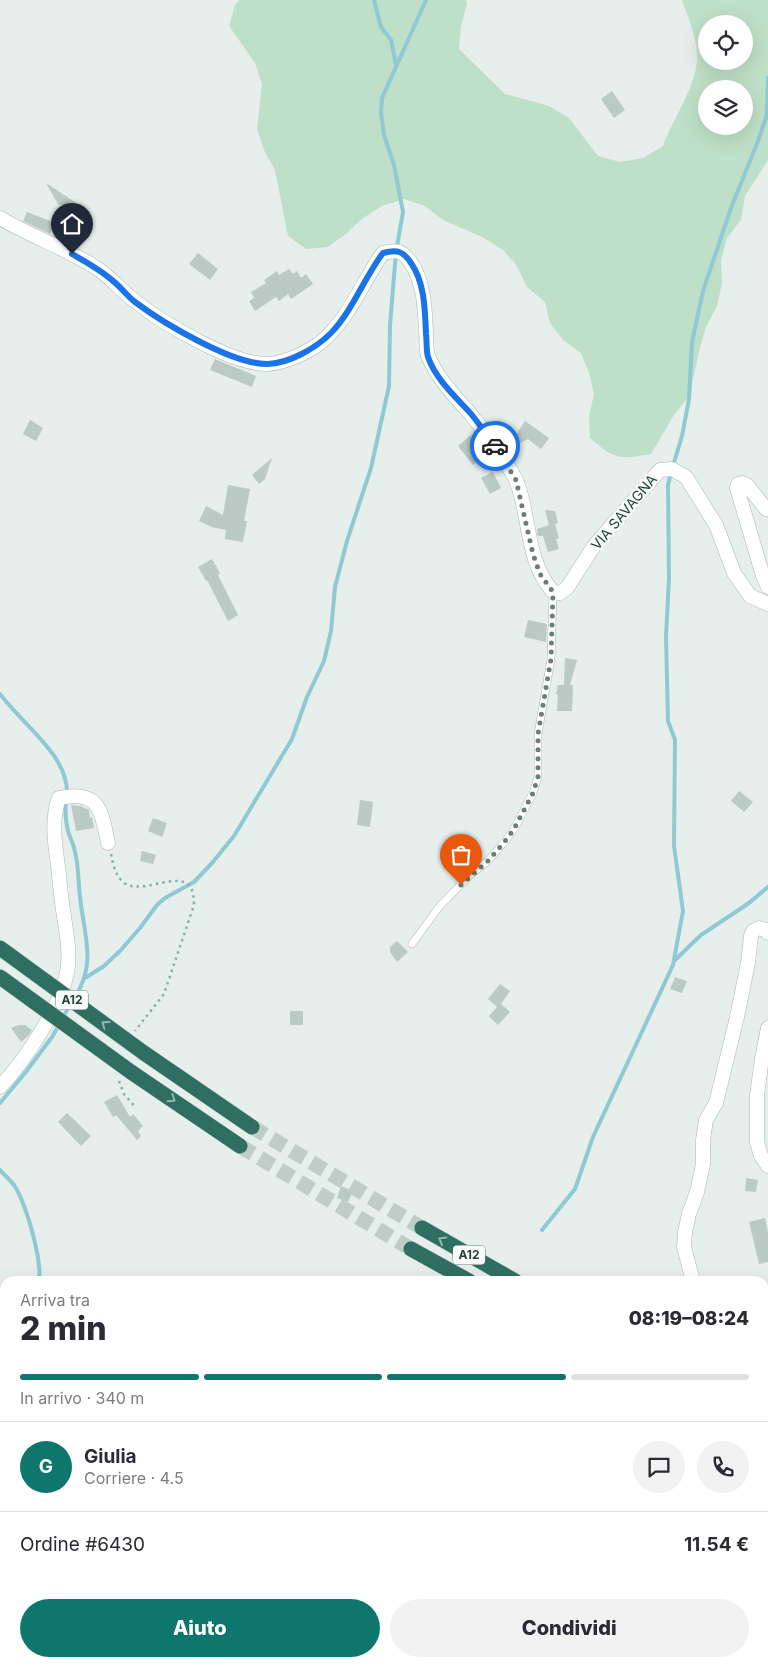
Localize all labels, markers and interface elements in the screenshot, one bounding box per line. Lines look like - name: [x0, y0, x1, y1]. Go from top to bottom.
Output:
- map controls: [698, 15, 753, 135]
- button: locate: [698, 15, 753, 70]
- button: layers: [698, 80, 753, 135]
- pin: [51, 203, 93, 254]
- icon: home: [58, 210, 86, 238]
- courier: [470, 421, 520, 471]
- icon: car: [481, 432, 509, 460]
- street label: VIA SAVAGNA: [587, 470, 660, 553]
- pin: [440, 834, 482, 885]
- icon: bag: [447, 841, 475, 869]
- road number: A12: [56, 990, 88, 1010]
- one-way arrow: [101, 1021, 111, 1030]
- one-way arrow: [166, 1093, 175, 1102]
- one-way arrow: [439, 1236, 448, 1246]
- road number: A12: [453, 1246, 485, 1264]
- text: Arriva tra: [20, 1290, 90, 1310]
- text: 08:19–08:24: [629, 1307, 749, 1330]
- text: 2 min: [20, 1309, 106, 1348]
- text: In arrivo · 340 m: [20, 1388, 144, 1408]
- button: chat: [633, 1441, 685, 1493]
- button: phone: [697, 1441, 749, 1493]
- text: Giulia: [84, 1445, 137, 1468]
- text: G: [39, 1455, 53, 1478]
- text: Corriere · 4.5: [84, 1468, 184, 1488]
- text: Ordine #6430: [20, 1533, 145, 1556]
- text: 11.54 €: [684, 1533, 749, 1556]
- button: Aiuto: [20, 1599, 380, 1657]
- button: Condividi: [390, 1599, 749, 1657]

